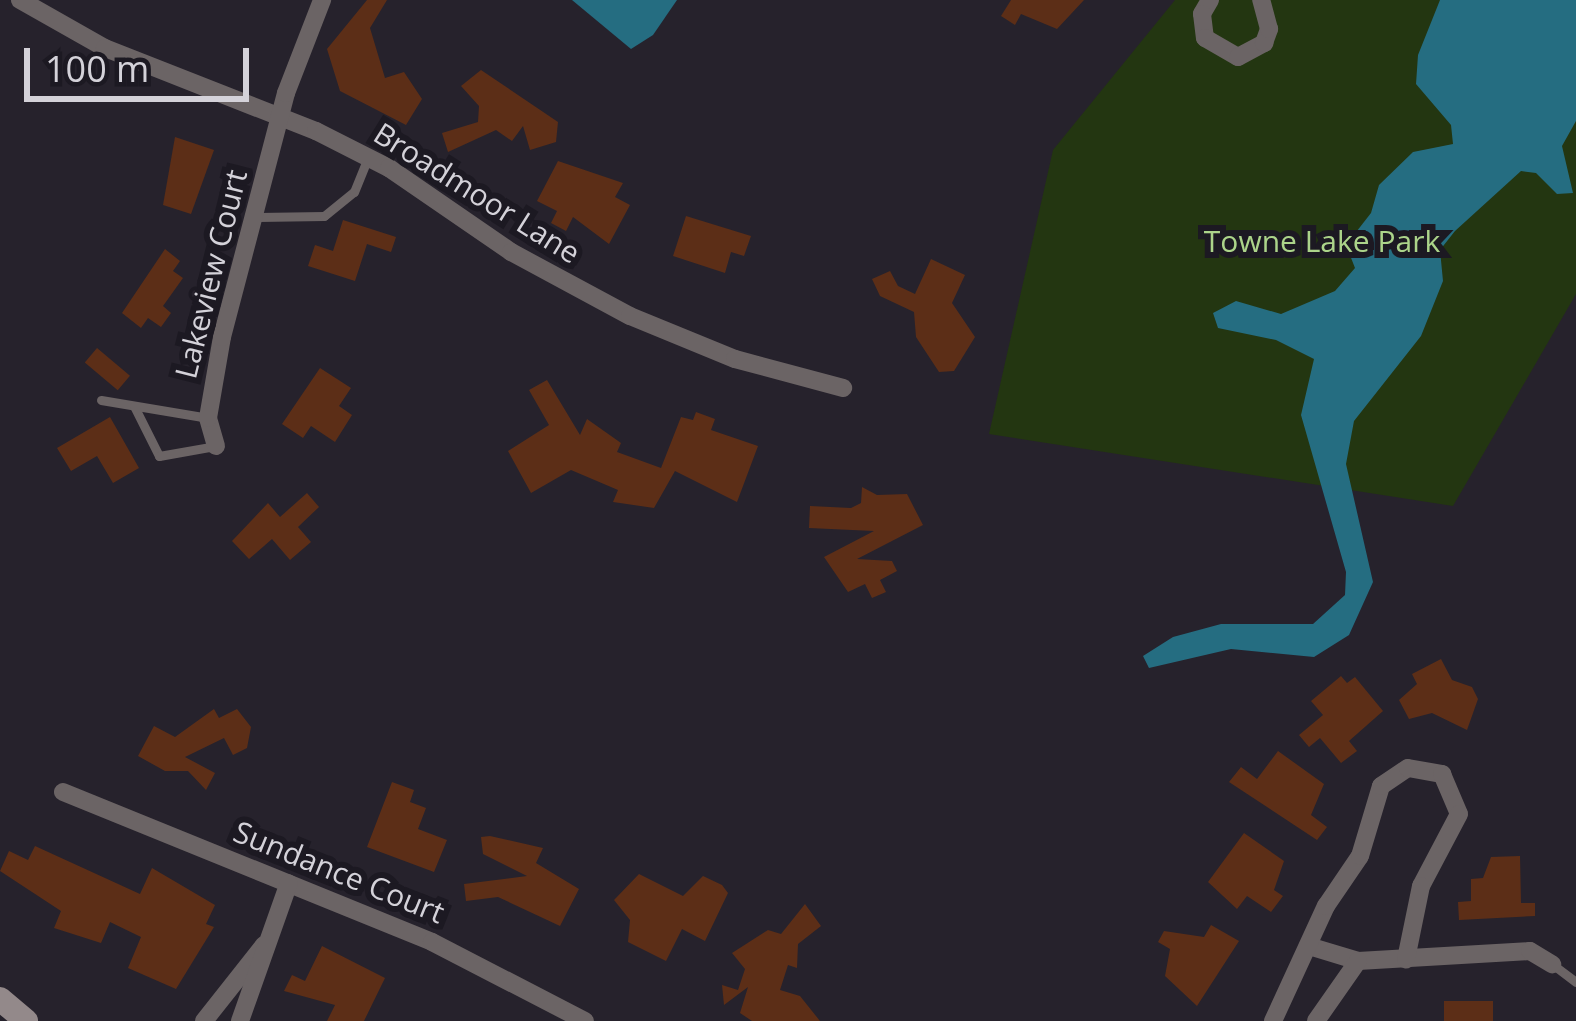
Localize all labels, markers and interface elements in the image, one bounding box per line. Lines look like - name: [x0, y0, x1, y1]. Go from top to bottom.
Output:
- scale bar: [30, 24, 255, 98]
- text: 100 m: [45, 44, 149, 93]
- street label: Broadmoor Lane: [367, 115, 587, 271]
- street label: Lakeview Court: [168, 166, 254, 382]
- park label: Towne Lake Park: [1204, 223, 1440, 259]
- street label: Sundance Court: [228, 813, 450, 931]

